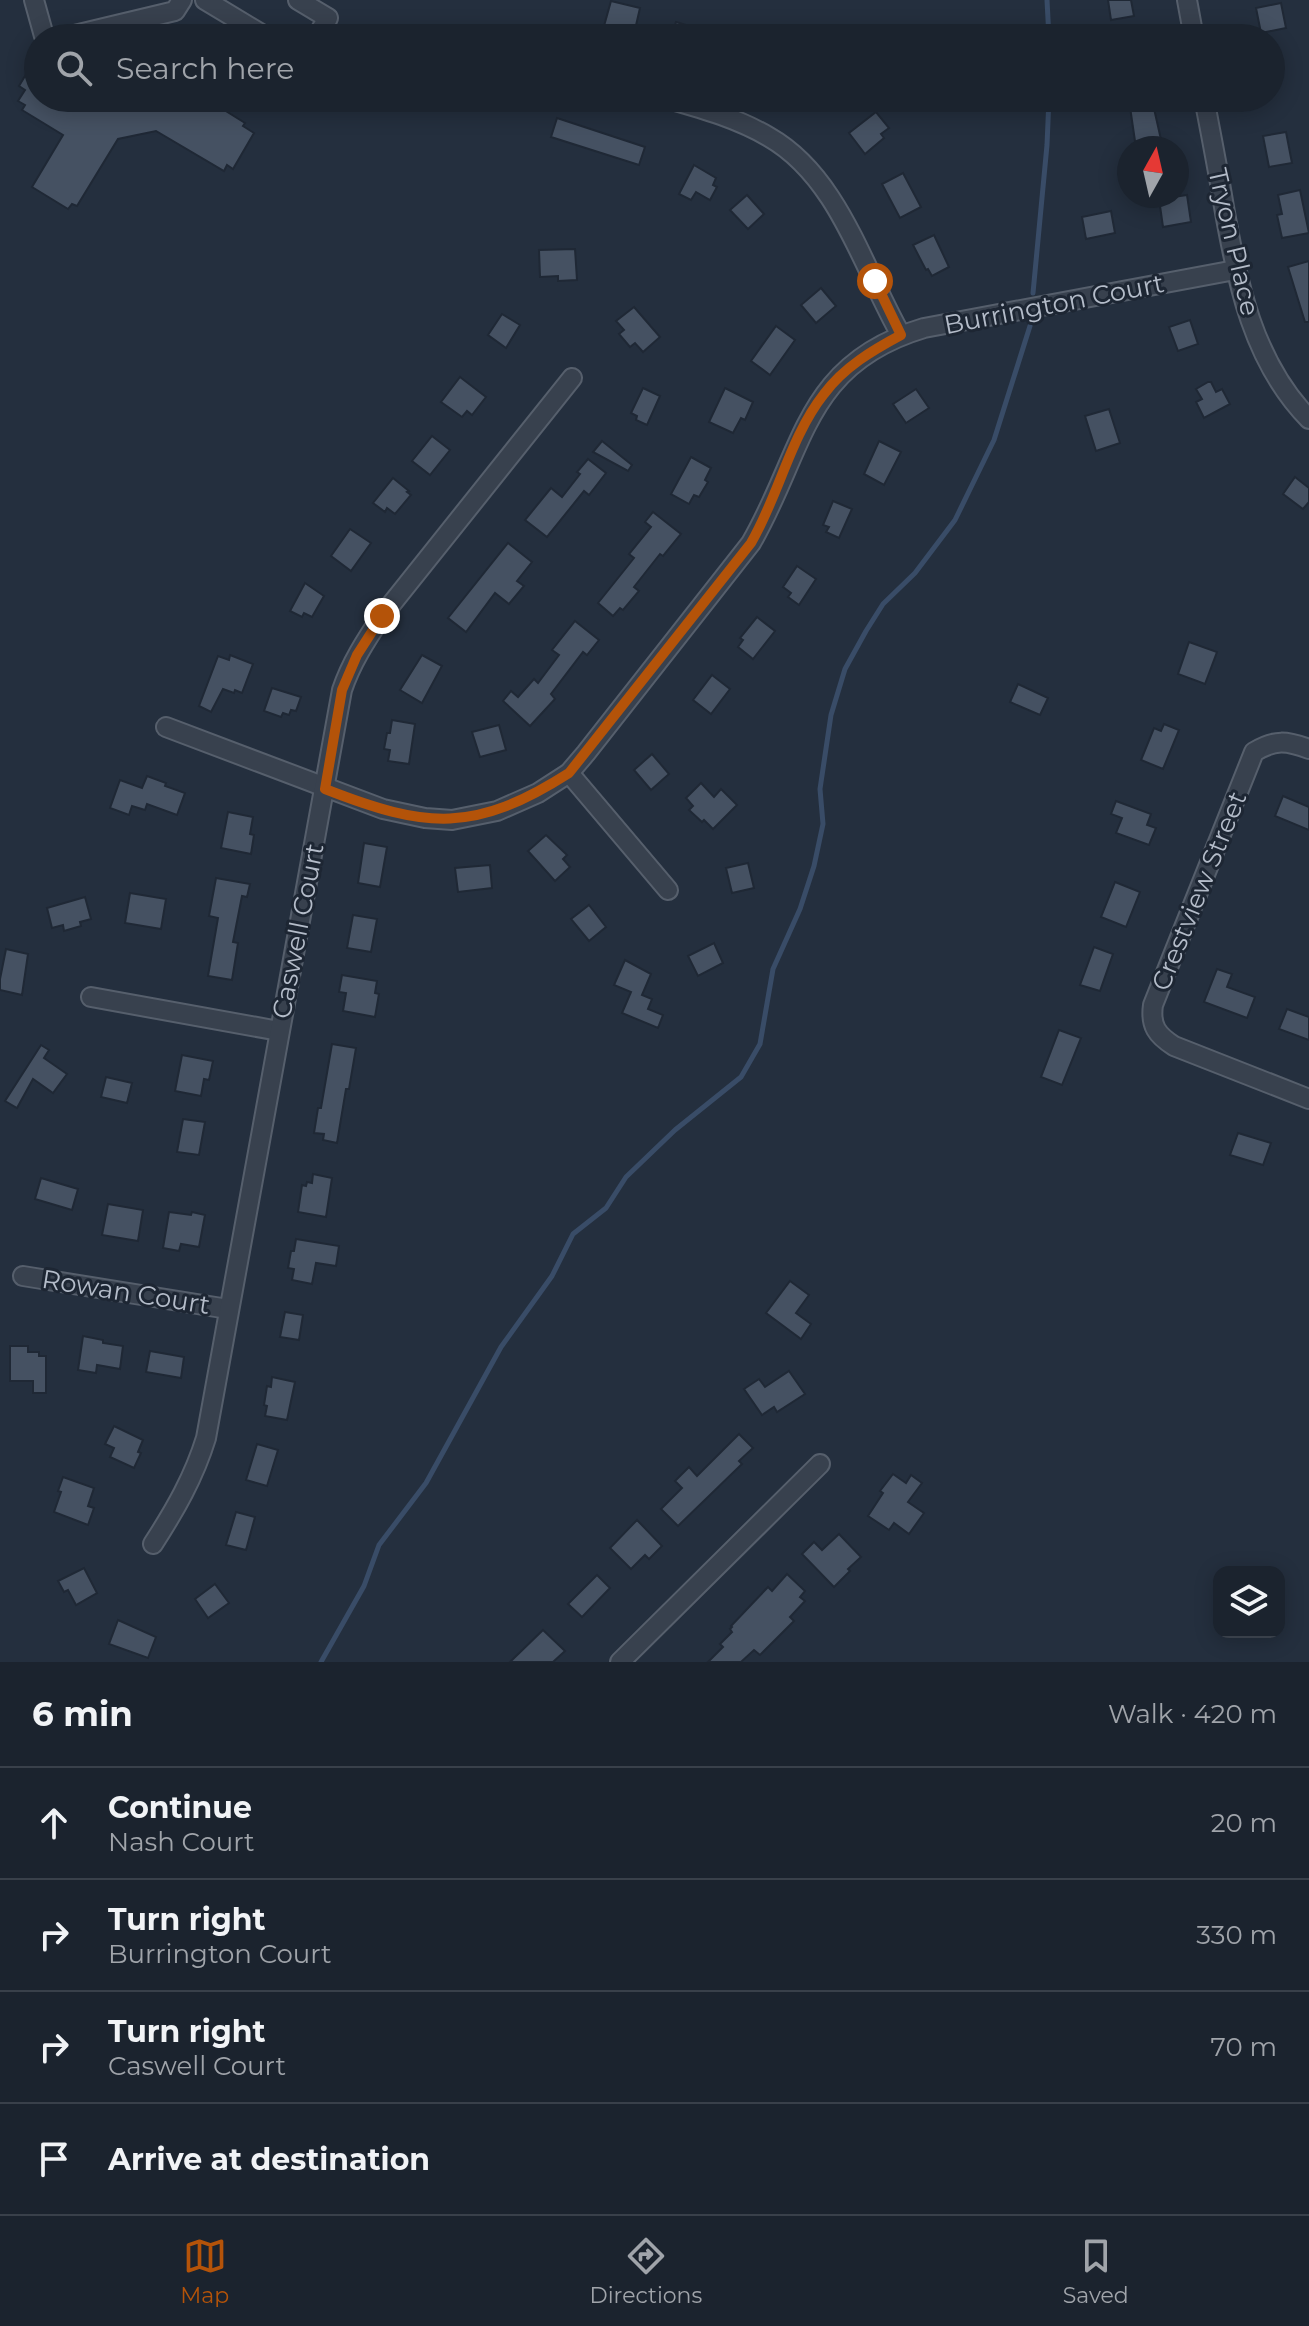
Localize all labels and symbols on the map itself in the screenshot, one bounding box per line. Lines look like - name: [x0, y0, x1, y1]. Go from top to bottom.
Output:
- north arrow: [1117, 136, 1189, 208]
- street label: Tryon Place: [1202, 165, 1266, 319]
- route start: [857, 263, 893, 299]
- street label: Burrington Court: [941, 267, 1167, 341]
- route end: [364, 598, 400, 634]
- street label: Crestview Street: [1144, 787, 1254, 995]
- street label: Caswell Court: [265, 841, 331, 1021]
- street label: Rowan Court: [40, 1263, 212, 1321]

